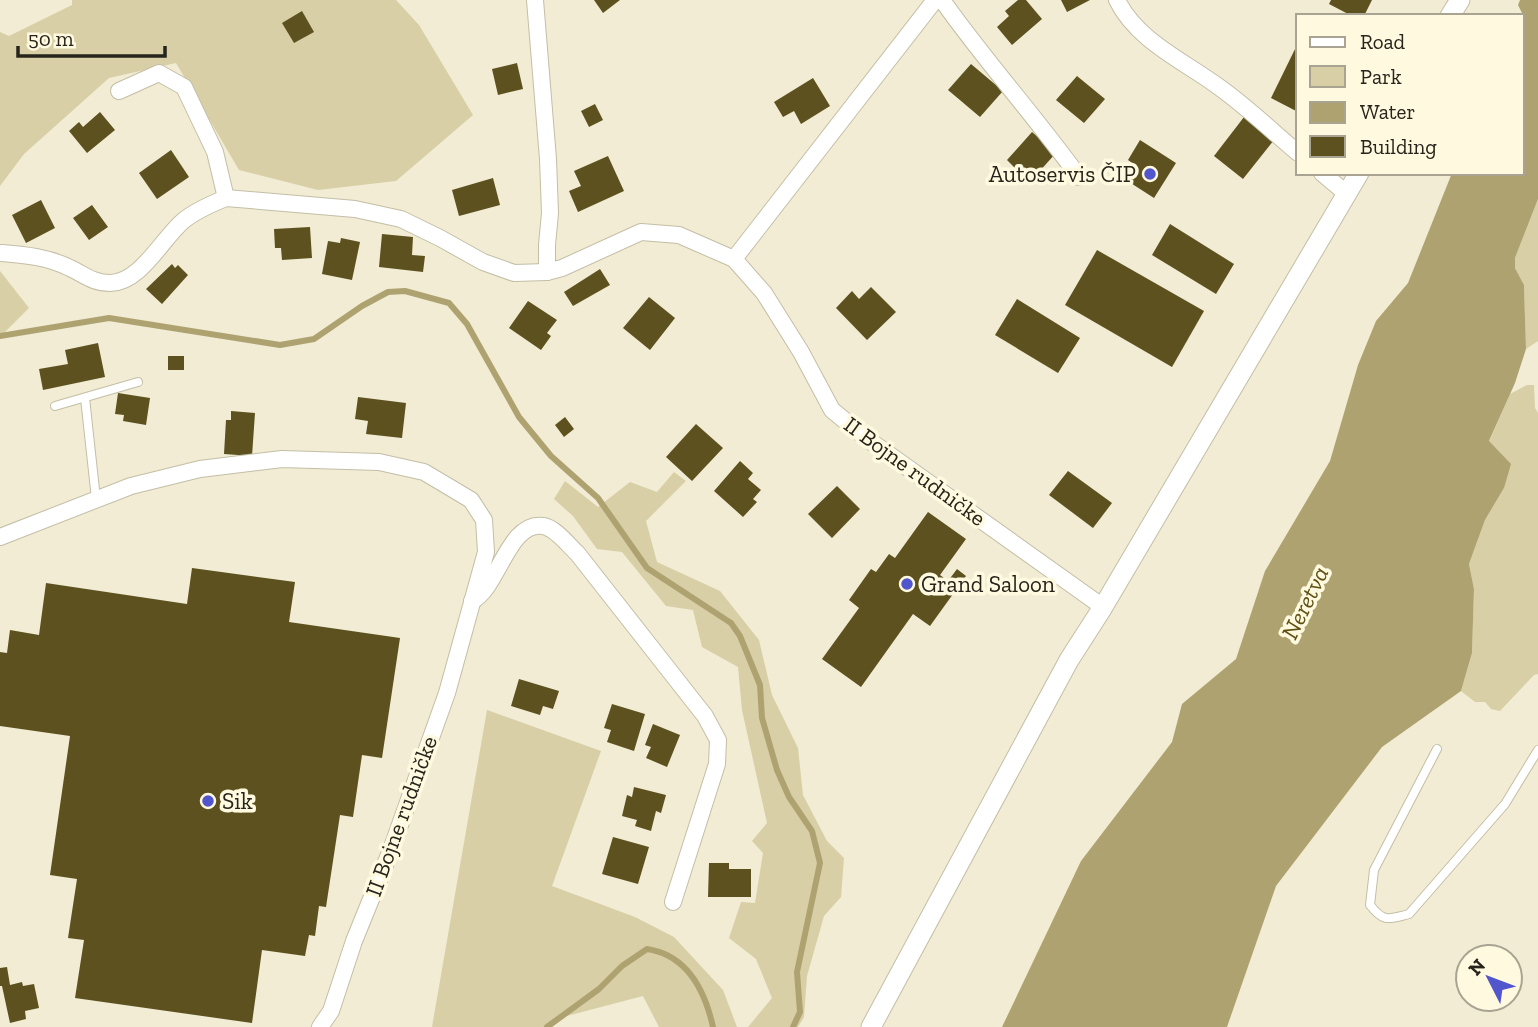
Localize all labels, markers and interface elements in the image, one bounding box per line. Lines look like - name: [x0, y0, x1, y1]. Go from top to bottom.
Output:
- scale bar: [18, 14, 164, 58]
- legend: [1296, 14, 1524, 175]
- text: 50 m: [28, 26, 74, 51]
- text: Road: [1360, 29, 1406, 54]
- text: Park: [1360, 64, 1402, 89]
- text: Water: [1360, 99, 1415, 124]
- text: Building: [1360, 134, 1437, 159]
- place label: Autoservis ČIP: [989, 160, 1136, 188]
- marker: Autoservis ČIP: [1142, 166, 1158, 182]
- street label: II Bojne rudničke: [839, 410, 991, 532]
- water label: Neretva: [1275, 562, 1335, 644]
- place label: Grand Saloon: [921, 570, 1055, 598]
- marker: Grand Saloon: [899, 576, 915, 592]
- street label: II Bojne rudničke: [359, 732, 443, 900]
- place label: Sik: [222, 787, 253, 815]
- marker: Sik: [200, 793, 216, 809]
- north arrow: [1454, 943, 1524, 1013]
- text: N: [1463, 954, 1490, 980]

